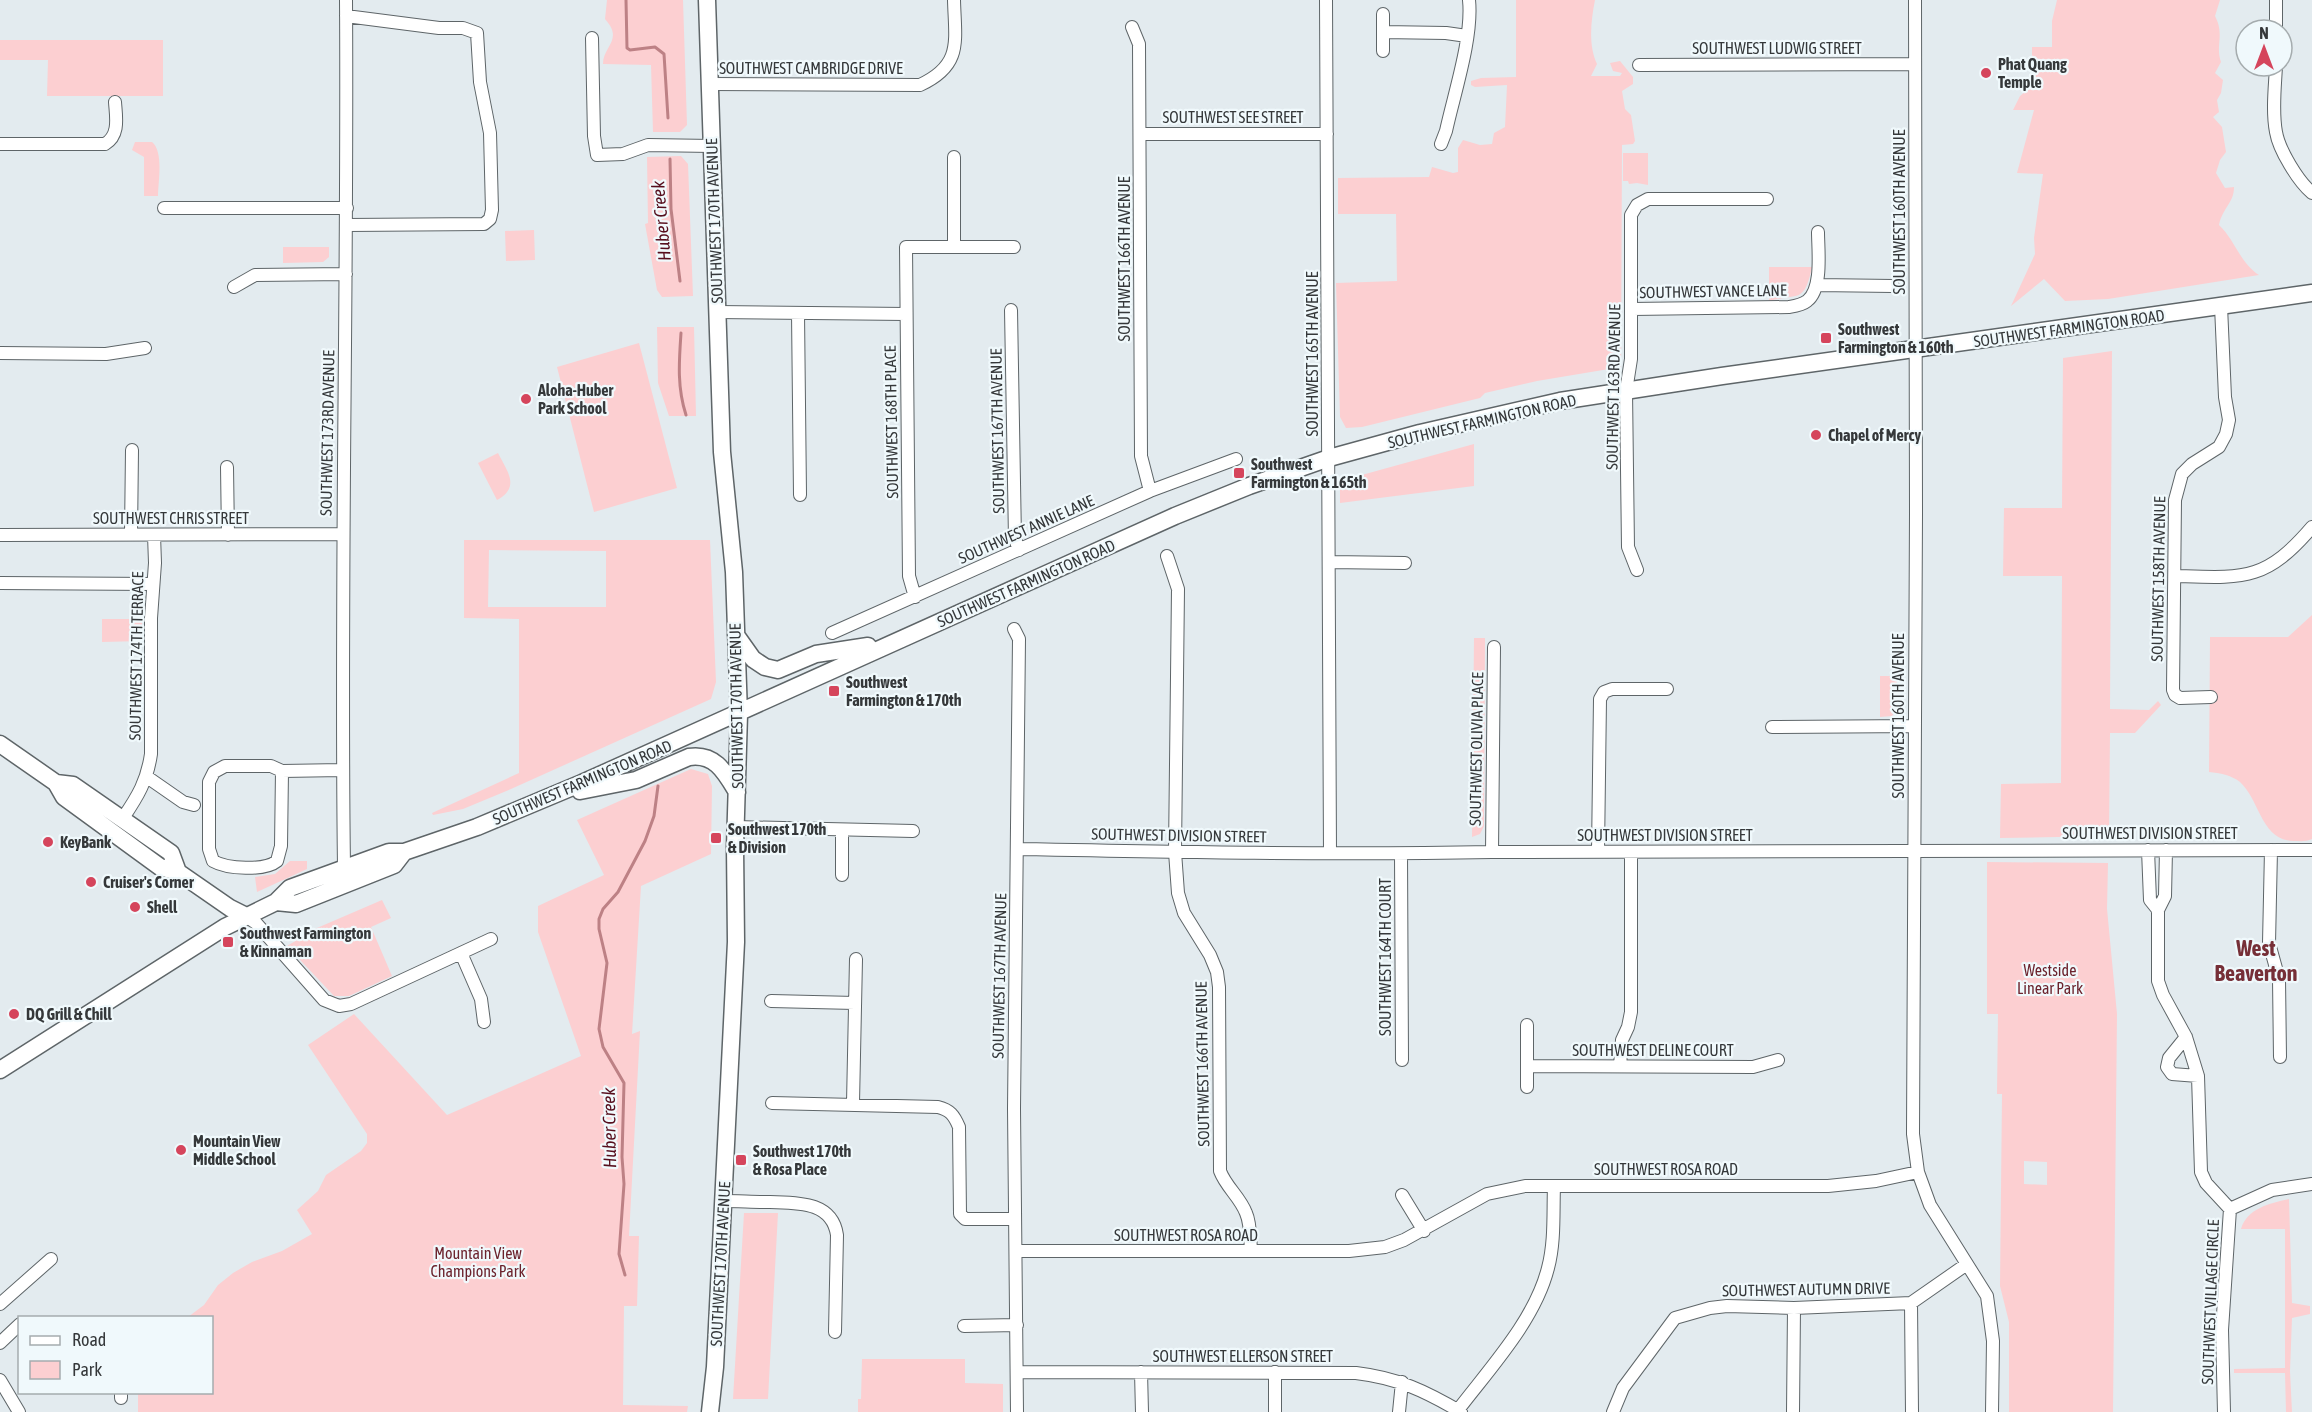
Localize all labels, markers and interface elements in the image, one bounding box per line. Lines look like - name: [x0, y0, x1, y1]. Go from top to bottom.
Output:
- north arrow: [2234, 18, 2294, 78]
- text: N: [2259, 24, 2269, 42]
- street label: SOUTHWEST LUDWIG STREET: [1692, 39, 1862, 57]
- place label: Phat Quang Temple: [1998, 55, 2067, 91]
- street label: SOUTHWEST CAMBRIDGE DRIVE: [719, 59, 903, 77]
- marker: Phat Quang Temple: [1979, 66, 1993, 80]
- street label: SOUTHWEST SEE STREET: [1162, 108, 1304, 126]
- street label: SOUTHWEST 160TH AVENUE: [1890, 129, 1908, 295]
- street label: SOUTHWEST 170TH AVENUE: [702, 138, 726, 304]
- street label: SOUTHWEST 166TH AVENUE: [1115, 176, 1133, 342]
- water label: Huber Creek: [647, 179, 675, 262]
- street label: SOUTHWEST 165TH AVENUE: [1303, 271, 1321, 437]
- street label: SOUTHWEST VANCE LANE: [1639, 281, 1787, 301]
- street label: SOUTHWEST 163RD AVENUE: [1603, 304, 1623, 470]
- street label: SOUTHWEST FARMINGTON ROAD: [1972, 306, 2166, 350]
- place label: Southwest Farmington & 160th: [1838, 320, 1954, 356]
- marker: Southwest Farmington & 160th: [1819, 331, 1833, 345]
- street label: SOUTHWEST 168TH PLACE: [881, 345, 901, 499]
- street label: SOUTHWEST 167TH AVENUE: [987, 348, 1007, 514]
- street label: SOUTHWEST 173RD AVENUE: [317, 350, 337, 516]
- place label: Aloha-Huber Park School: [537, 381, 614, 417]
- street label: SOUTHWEST FARMINGTON ROAD: [1386, 391, 1578, 451]
- marker: Aloha-Huber Park School: [519, 392, 533, 406]
- place label: Chapel of Mercy: [1828, 426, 1921, 444]
- marker: Chapel of Mercy: [1809, 428, 1823, 442]
- place label: Southwest Farmington & 165th: [1251, 455, 1367, 491]
- marker: Southwest Farmington & 165th: [1232, 466, 1246, 480]
- street label: SOUTHWEST ANNIE LANE: [956, 491, 1097, 567]
- street label: SOUTHWEST 158TH AVENUE: [2148, 496, 2168, 662]
- street label: SOUTHWEST CHRIS STREET: [93, 509, 249, 527]
- street label: SOUTHWEST FARMINGTON ROAD: [934, 536, 1118, 630]
- street label: SOUTHWEST 174TH TERRACE: [126, 571, 146, 741]
- street label: SOUTHWEST 170TH AVENUE: [726, 623, 746, 789]
- street label: SOUTHWEST 160TH AVENUE: [1889, 633, 1907, 799]
- street label: SOUTHWEST OLIVIA PLACE: [1466, 672, 1486, 826]
- place label: Southwest Farmington & 170th: [846, 673, 962, 709]
- marker: Southwest Farmington & 170th: [827, 684, 841, 698]
- street label: SOUTHWEST FARMINGTON ROAD: [490, 736, 674, 828]
- place label: Southwest 170th & Division: [728, 820, 827, 856]
- street label: SOUTHWEST DIVISION STREET: [1091, 824, 1267, 846]
- street label: SOUTHWEST DIVISION STREET: [2062, 824, 2238, 842]
- street label: SOUTHWEST DIVISION STREET: [1577, 826, 1753, 844]
- marker: Southwest 170th & Division: [709, 831, 723, 845]
- place label: KeyBank: [60, 833, 112, 851]
- marker: KeyBank: [41, 835, 55, 849]
- place label: Cruiser's Corner: [103, 873, 194, 891]
- marker: Cruiser's Corner: [84, 875, 98, 889]
- street label: SOUTHWEST 164TH COURT: [1376, 878, 1394, 1036]
- street label: SOUTHWEST 167TH AVENUE: [989, 893, 1009, 1059]
- place label: Shell: [147, 898, 178, 916]
- marker: Shell: [128, 900, 142, 914]
- place label: Southwest Farmington & Kinnaman: [240, 924, 372, 960]
- marker: Southwest Farmington & Kinnaman: [221, 935, 235, 949]
- district label: West Beaverton: [2215, 935, 2297, 986]
- park label: Westside Linear Park: [2017, 961, 2083, 997]
- street label: SOUTHWEST 166TH AVENUE: [1192, 981, 1212, 1147]
- place label: DQ Grill & Chill: [26, 1005, 112, 1023]
- marker: DQ Grill & Chill: [7, 1007, 21, 1021]
- street label: SOUTHWEST DELINE COURT: [1572, 1041, 1734, 1059]
- water label: Huber Creek: [598, 1087, 620, 1168]
- place label: Mountain View Middle School: [193, 1132, 281, 1168]
- place label: Southwest 170th & Rosa Place: [753, 1142, 852, 1178]
- marker: Mountain View Middle School: [174, 1143, 188, 1157]
- marker: Southwest 170th & Rosa Place: [734, 1153, 748, 1167]
- street label: SOUTHWEST ROSA ROAD: [1594, 1160, 1738, 1178]
- street label: SOUTHWEST 170TH AVENUE: [707, 1181, 733, 1347]
- street label: SOUTHWEST VILLAGE CIRCLE: [2198, 1219, 2222, 1385]
- street label: SOUTHWEST ROSA ROAD: [1114, 1226, 1258, 1244]
- park label: Mountain View Champions Park: [430, 1244, 526, 1281]
- street label: SOUTHWEST AUTUMN DRIVE: [1722, 1279, 1890, 1299]
- legend: [18, 1316, 213, 1394]
- text: Road: [72, 1329, 106, 1350]
- street label: SOUTHWEST ELLERSON STREET: [1153, 1347, 1333, 1365]
- text: Park: [72, 1359, 102, 1380]

